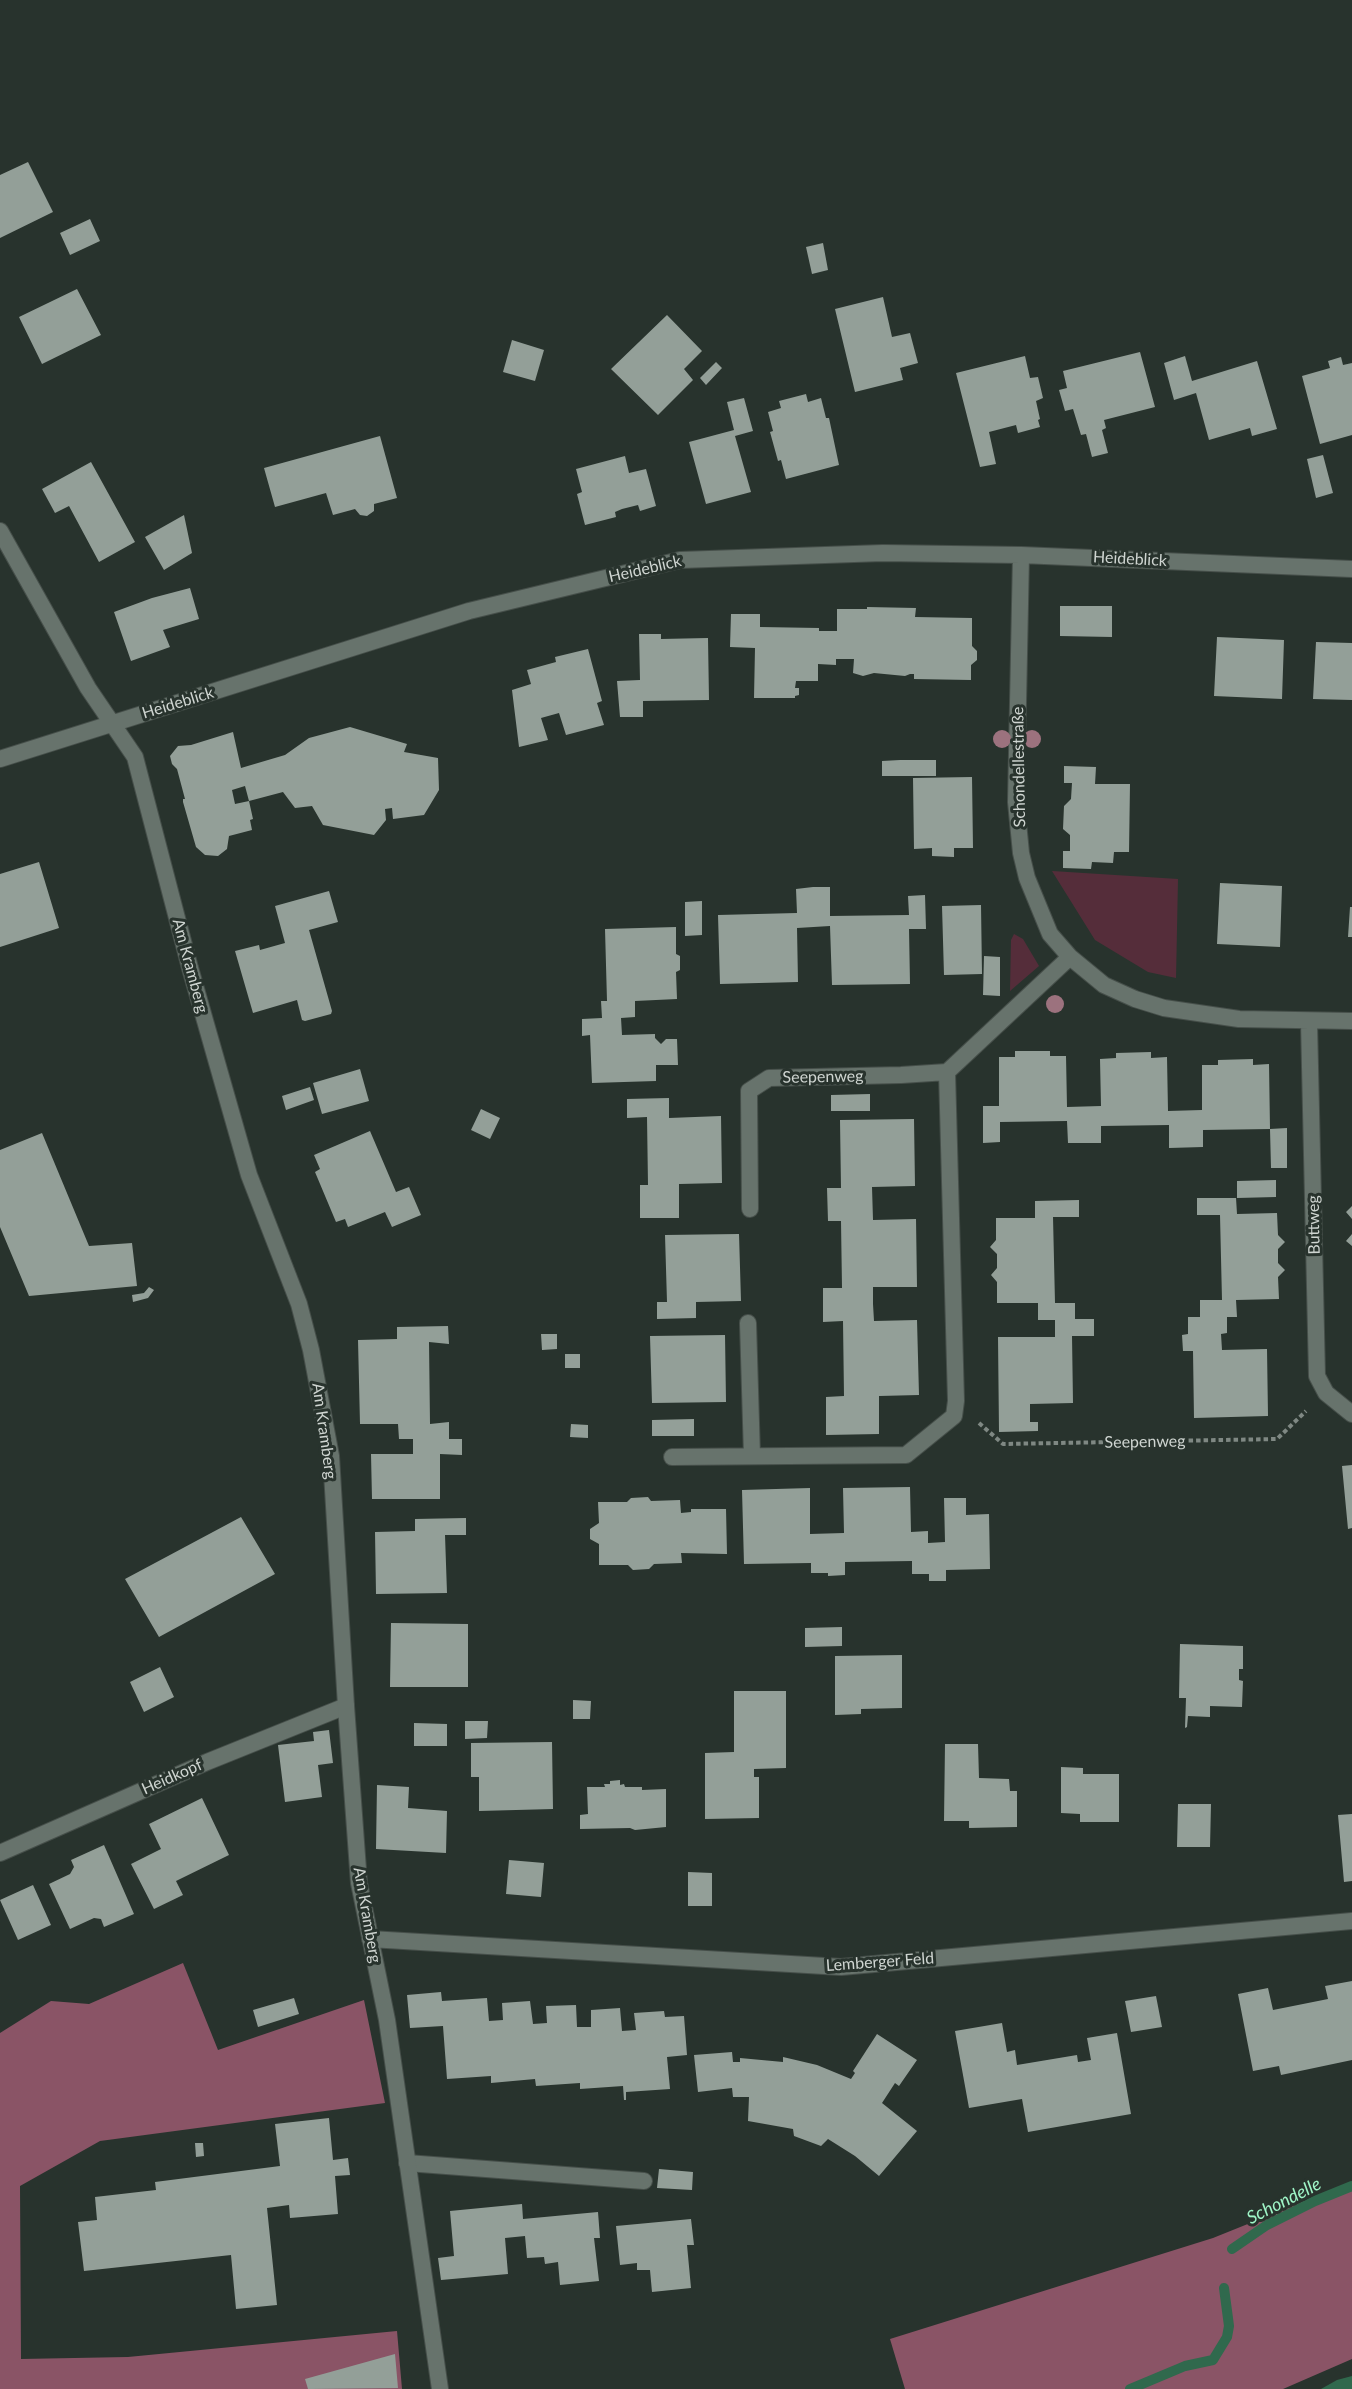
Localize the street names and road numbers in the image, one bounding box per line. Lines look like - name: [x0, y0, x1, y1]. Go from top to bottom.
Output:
- street label: Heideblick: [1093, 547, 1167, 571]
- street label: Heideblick: [607, 551, 683, 587]
- street label: Heideblick: [140, 683, 216, 723]
- street label: Schondellestraße: [1008, 707, 1030, 827]
- street label: Am Kramberg: [168, 917, 212, 1015]
- street label: Seepenweg: [782, 1067, 864, 1087]
- street label: Buttweg: [1304, 1195, 1324, 1255]
- street label: Am Kramberg: [308, 1382, 340, 1480]
- street label: Seepenweg: [1104, 1432, 1186, 1452]
- street label: Heidkopf: [139, 1755, 205, 1799]
- street label: Am Kramberg: [349, 1866, 385, 1964]
- street label: Lemberger Feld: [825, 1949, 935, 1975]

